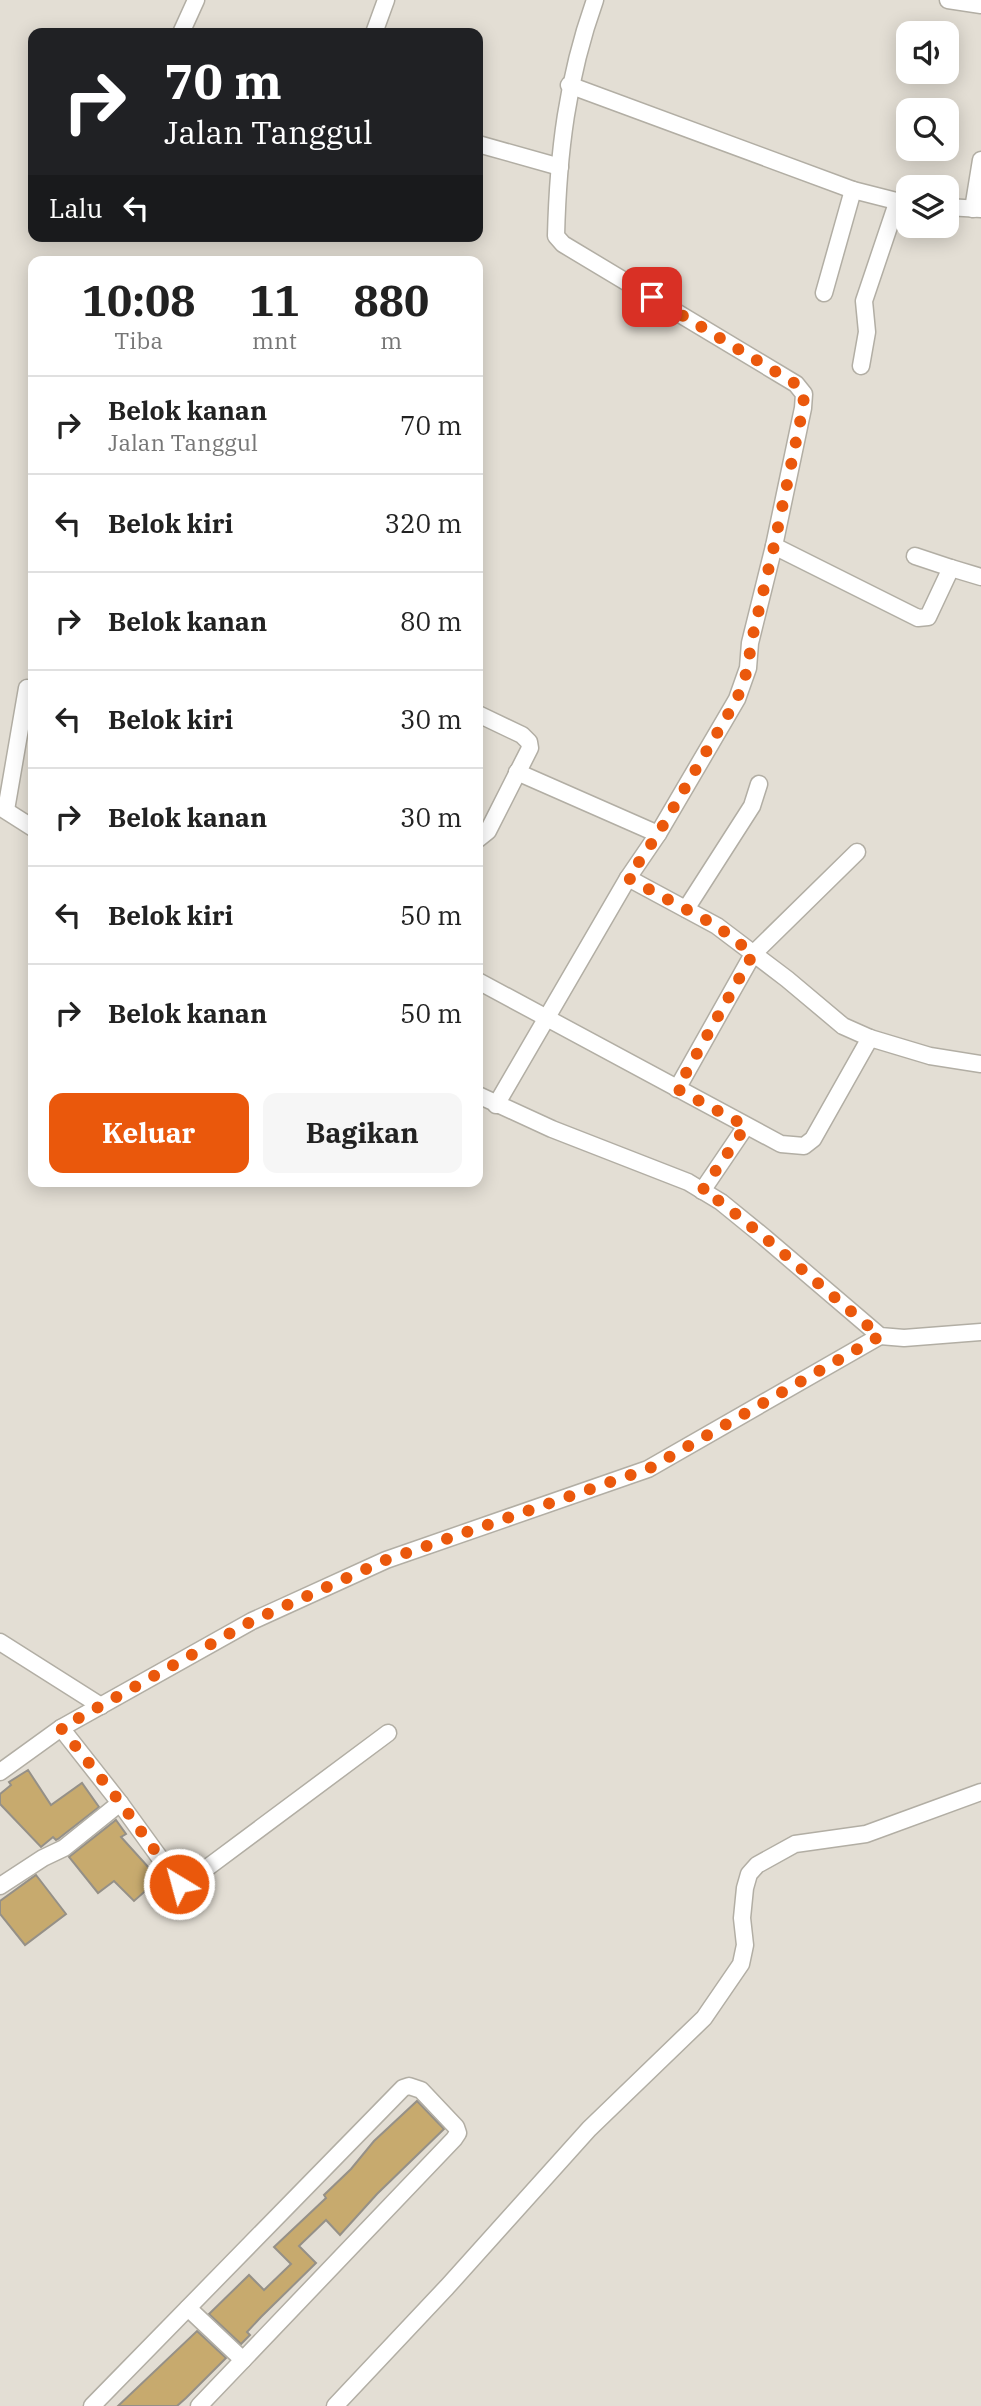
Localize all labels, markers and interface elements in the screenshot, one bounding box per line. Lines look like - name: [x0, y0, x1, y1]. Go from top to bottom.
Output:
- map controls: [896, 21, 959, 238]
- button: sound: [896, 21, 959, 84]
- text: 70 m: [164, 49, 282, 112]
- icon: right: [49, 56, 140, 147]
- button: search: [896, 98, 959, 161]
- text: Jalan Tanggul: [164, 111, 373, 153]
- button: layers: [896, 175, 959, 238]
- icon: left: [117, 189, 155, 227]
- text: Lalu: [49, 191, 103, 225]
- pin: [622, 267, 682, 327]
- text: 10:08: [82, 273, 195, 328]
- text: 11: [249, 273, 300, 328]
- text: 880: [354, 273, 429, 328]
- icon: arrive: [633, 278, 671, 316]
- text: Tiba: [114, 325, 163, 355]
- text: mnt: [252, 325, 297, 355]
- text: m: [380, 325, 402, 355]
- text: Belok kanan: [108, 393, 267, 427]
- icon: right: [49, 406, 87, 444]
- text: 70 m: [400, 408, 462, 442]
- text: Jalan Tanggul: [108, 427, 258, 457]
- icon: left: [49, 504, 87, 542]
- text: Belok kiri: [108, 506, 233, 540]
- text: 320 m: [384, 506, 462, 540]
- icon: right: [49, 602, 87, 640]
- text: Belok kanan: [108, 604, 267, 638]
- text: 80 m: [400, 604, 462, 638]
- icon: left: [49, 700, 87, 738]
- text: Belok kiri: [108, 702, 233, 736]
- text: 30 m: [400, 702, 462, 736]
- icon: right: [49, 798, 87, 836]
- text: Belok kanan: [108, 800, 267, 834]
- text: 30 m: [400, 800, 462, 834]
- icon: left: [49, 896, 87, 934]
- text: Belok kiri: [108, 898, 233, 932]
- text: 50 m: [400, 898, 462, 932]
- icon: right: [49, 994, 87, 1032]
- text: Belok kanan: [108, 996, 267, 1030]
- text: 50 m: [400, 996, 462, 1030]
- button: Keluar: [49, 1093, 249, 1173]
- button: Bagikan: [263, 1093, 462, 1173]
- position arrow: [142, 1847, 216, 1921]

